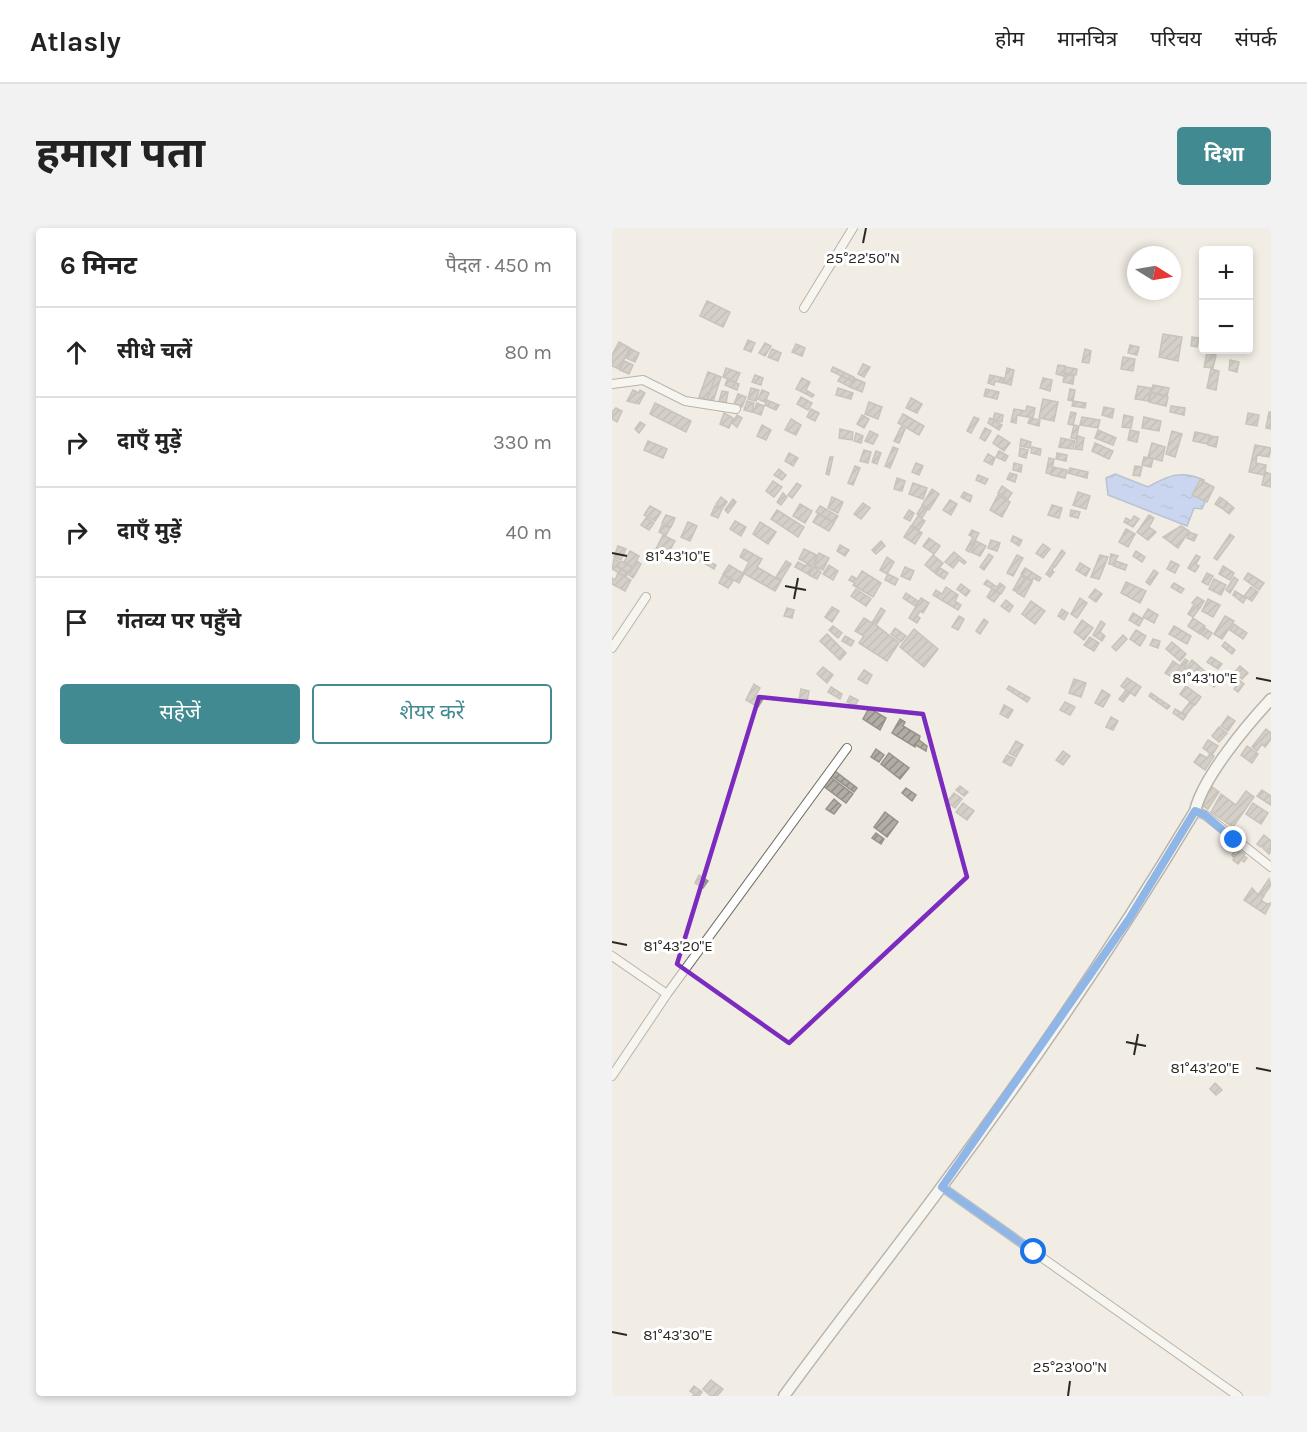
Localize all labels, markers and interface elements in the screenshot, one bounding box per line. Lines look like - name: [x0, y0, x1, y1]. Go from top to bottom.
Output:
- text: Atlasly: [30, 25, 121, 58]
- text: होम: [995, 27, 1024, 51]
- text: मानचित्र: [1057, 27, 1117, 51]
- text: परिचय: [1150, 27, 1202, 51]
- text: संपर्क: [1235, 27, 1277, 51]
- button: दिशा: [1177, 127, 1271, 185]
- text: हमारा पता: [36, 128, 205, 178]
- north arrow: [1127, 246, 1181, 300]
- map controls: [1199, 246, 1253, 354]
- button: +: [1199, 246, 1253, 300]
- text: 25°22'50"N: [826, 249, 900, 267]
- text: 6 मिनट: [60, 250, 137, 281]
- text: पैदल · 450 m: [446, 254, 552, 277]
- button: −: [1199, 300, 1253, 354]
- icon: ahead: [60, 336, 93, 369]
- text: सीधे चलें: [117, 338, 192, 364]
- text: 80 m: [504, 341, 552, 364]
- icon: right: [60, 426, 93, 459]
- text: दाएँ मुड़ें: [117, 428, 182, 454]
- text: 330 m: [493, 431, 552, 454]
- icon: right: [60, 516, 93, 549]
- text: दाएँ मुड़ें: [117, 518, 182, 544]
- text: 40 m: [506, 521, 552, 544]
- text: 81°43'10"E: [645, 547, 711, 565]
- icon: arrive: [60, 606, 93, 639]
- text: गंतव्य पर पहुँचे: [117, 608, 241, 634]
- text: 81°43'10"E: [1172, 669, 1238, 687]
- button: सहेजें: [60, 684, 300, 744]
- button: शेयर करें: [312, 684, 552, 744]
- route end: [1220, 826, 1246, 852]
- text: 81°43'20"E: [643, 937, 713, 955]
- text: 81°43'20"E: [1170, 1059, 1240, 1077]
- route start: [1020, 1238, 1046, 1264]
- text: 81°43'30"E: [643, 1326, 713, 1344]
- text: 25°23'00"N: [1033, 1358, 1107, 1376]

